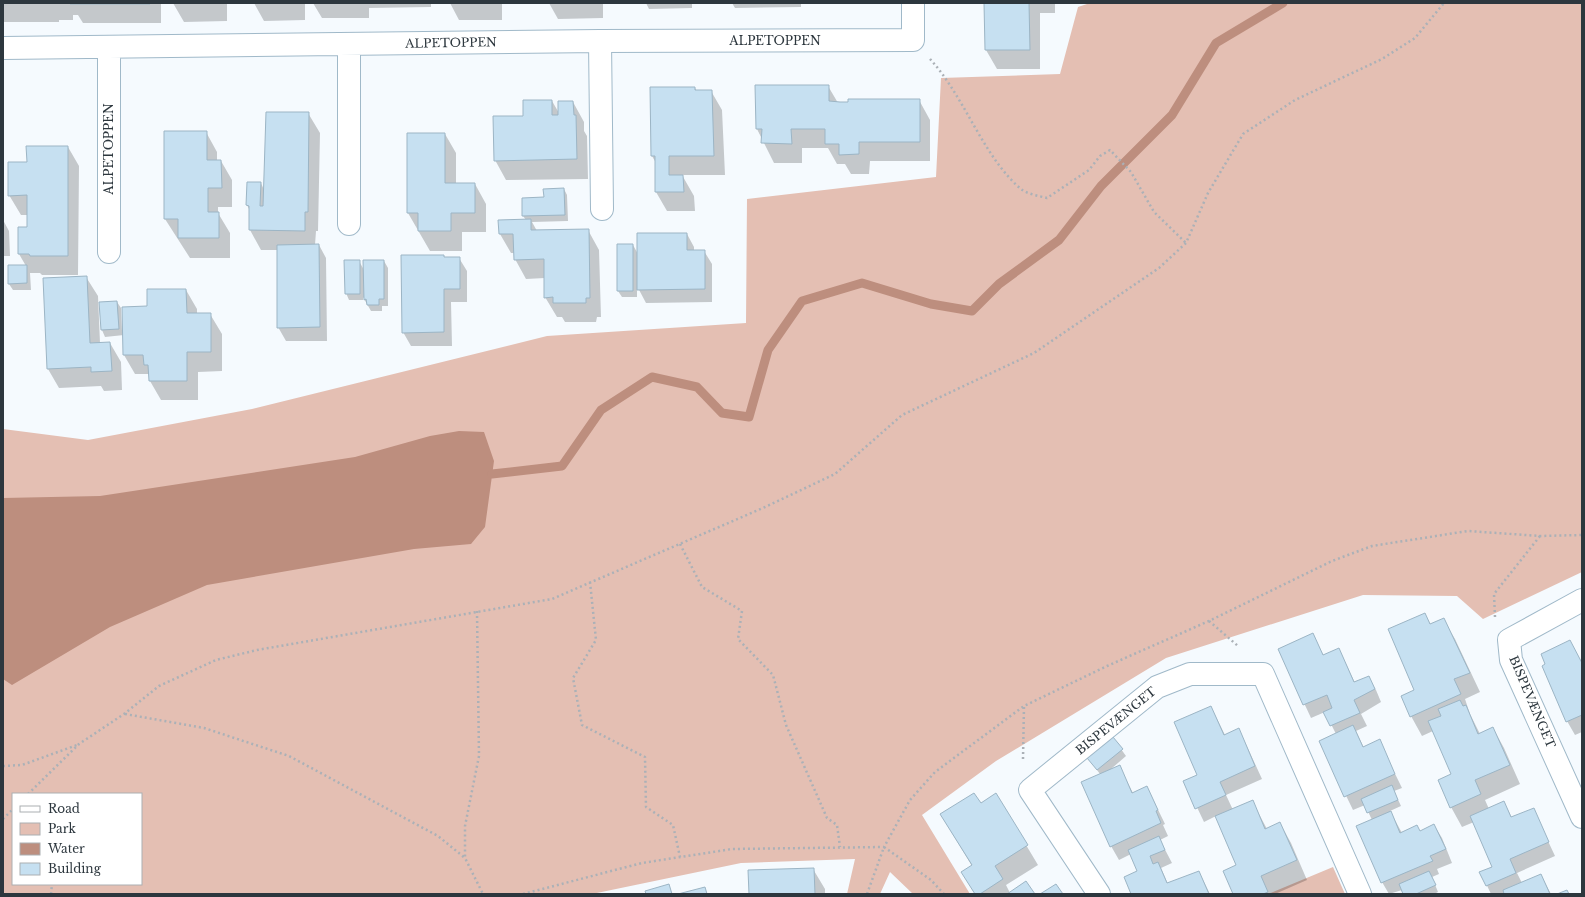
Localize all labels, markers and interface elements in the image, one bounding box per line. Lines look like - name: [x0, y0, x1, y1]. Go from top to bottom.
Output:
- street label: ALPETOPPEN: [728, 33, 821, 48]
- street label: ALPETOPPEN: [404, 34, 497, 51]
- street label: ALPETOPPEN: [101, 103, 116, 196]
- street label: BISPEVÆNGET: [1506, 653, 1559, 751]
- street label: BISPEVÆNGET: [1072, 683, 1159, 758]
- legend: [12, 793, 142, 885]
- text: Road: [48, 801, 80, 816]
- text: Park: [48, 821, 76, 836]
- text: Water: [47, 841, 85, 856]
- text: Building: [48, 861, 102, 876]

